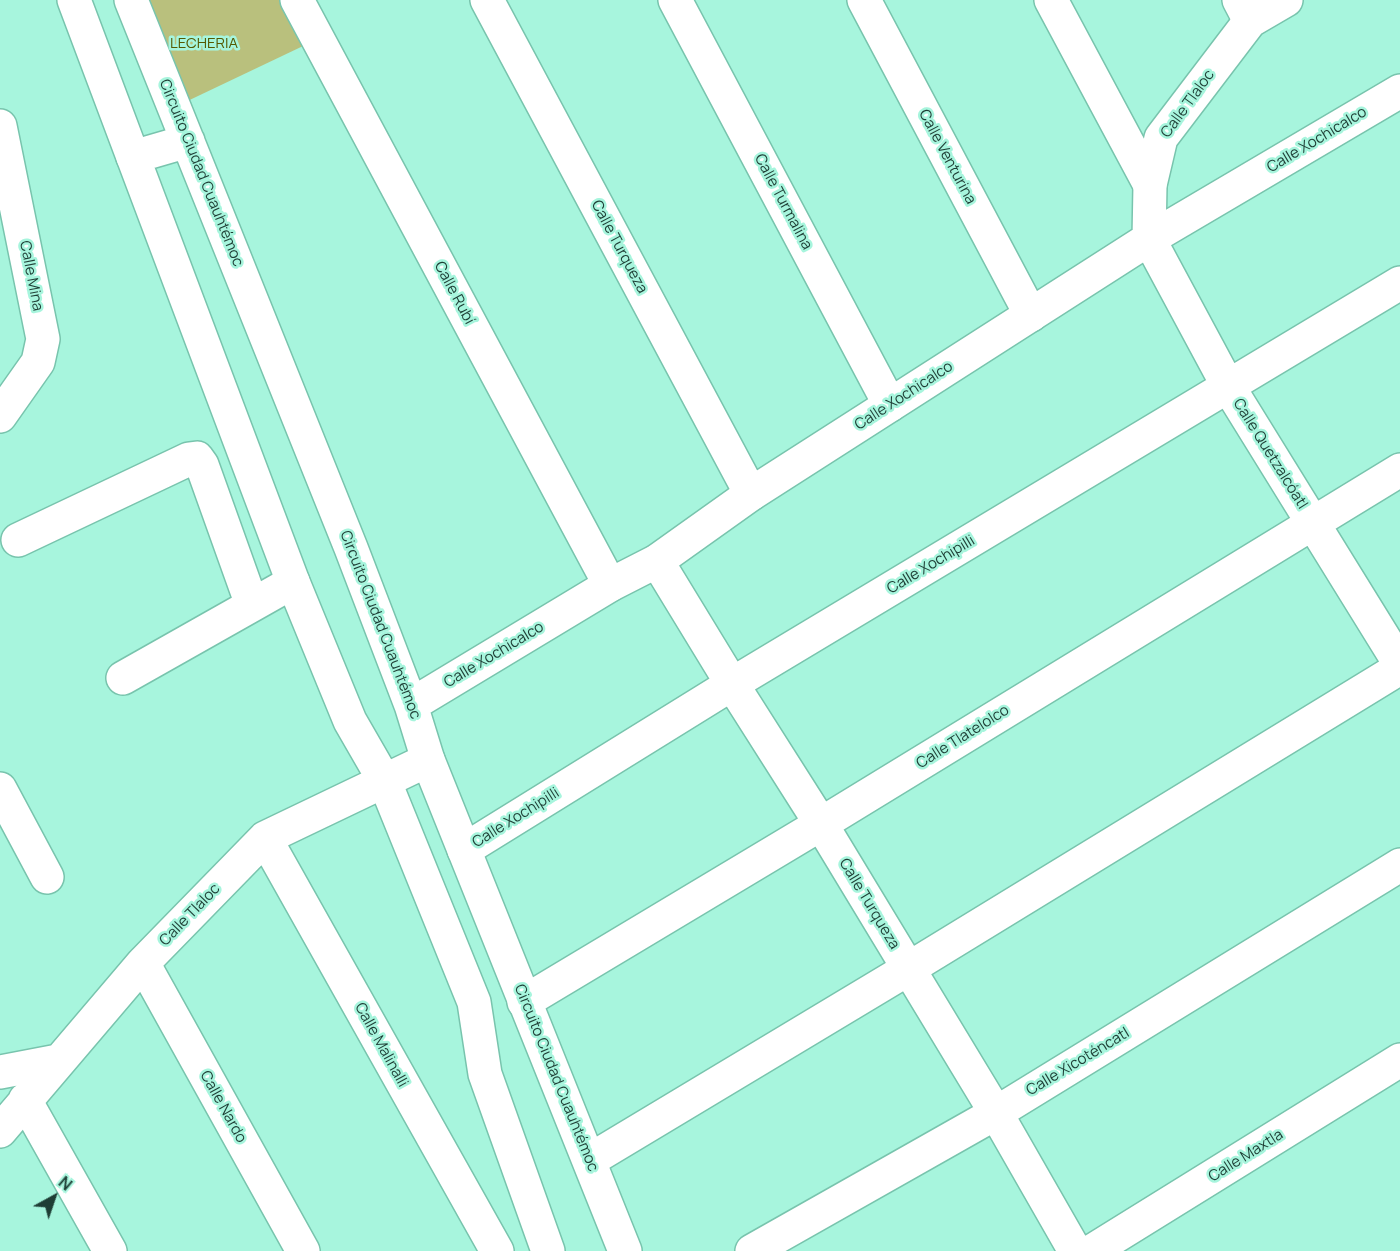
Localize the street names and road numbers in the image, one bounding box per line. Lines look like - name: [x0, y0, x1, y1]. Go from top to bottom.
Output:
- street label: Calle Tlaloc: [1157, 67, 1219, 141]
- street label: Circuito Ciudad Cuauhtémoc: [155, 77, 247, 269]
- street label: Calle Xochicalco: [1264, 103, 1370, 177]
- street label: Calle Venturina: [915, 107, 979, 207]
- street label: Calle Turmalina: [750, 151, 816, 253]
- street label: Calle Turqueza: [587, 197, 651, 297]
- street label: Calle Mina: [15, 239, 47, 313]
- street label: Calle Rubí: [430, 258, 478, 328]
- street label: Calle Xochicalco: [852, 358, 956, 434]
- street label: Calle Quetzalcóatl: [1229, 396, 1311, 512]
- street label: Circuito Ciudad Cuauhtémoc: [336, 528, 424, 722]
- street label: Calle Xochipilli: [884, 532, 978, 598]
- street label: Calle Xochicalco: [441, 618, 547, 692]
- street label: Calle Tlatelolco: [913, 701, 1013, 773]
- street label: Calle Xochipilli: [469, 784, 563, 852]
- street label: Calle Turqueza: [835, 855, 903, 953]
- street label: Calle Tlaloc: [156, 880, 224, 950]
- street label: Circuito Ciudad Cuauhtémoc: [510, 982, 602, 1174]
- street label: Calle Malinalli: [350, 1000, 412, 1090]
- street label: Calle Xicoténcatl: [1023, 1024, 1133, 1100]
- street label: Calle Nardo: [196, 1068, 250, 1146]
- street label: Calle Maxtla: [1205, 1126, 1287, 1186]

